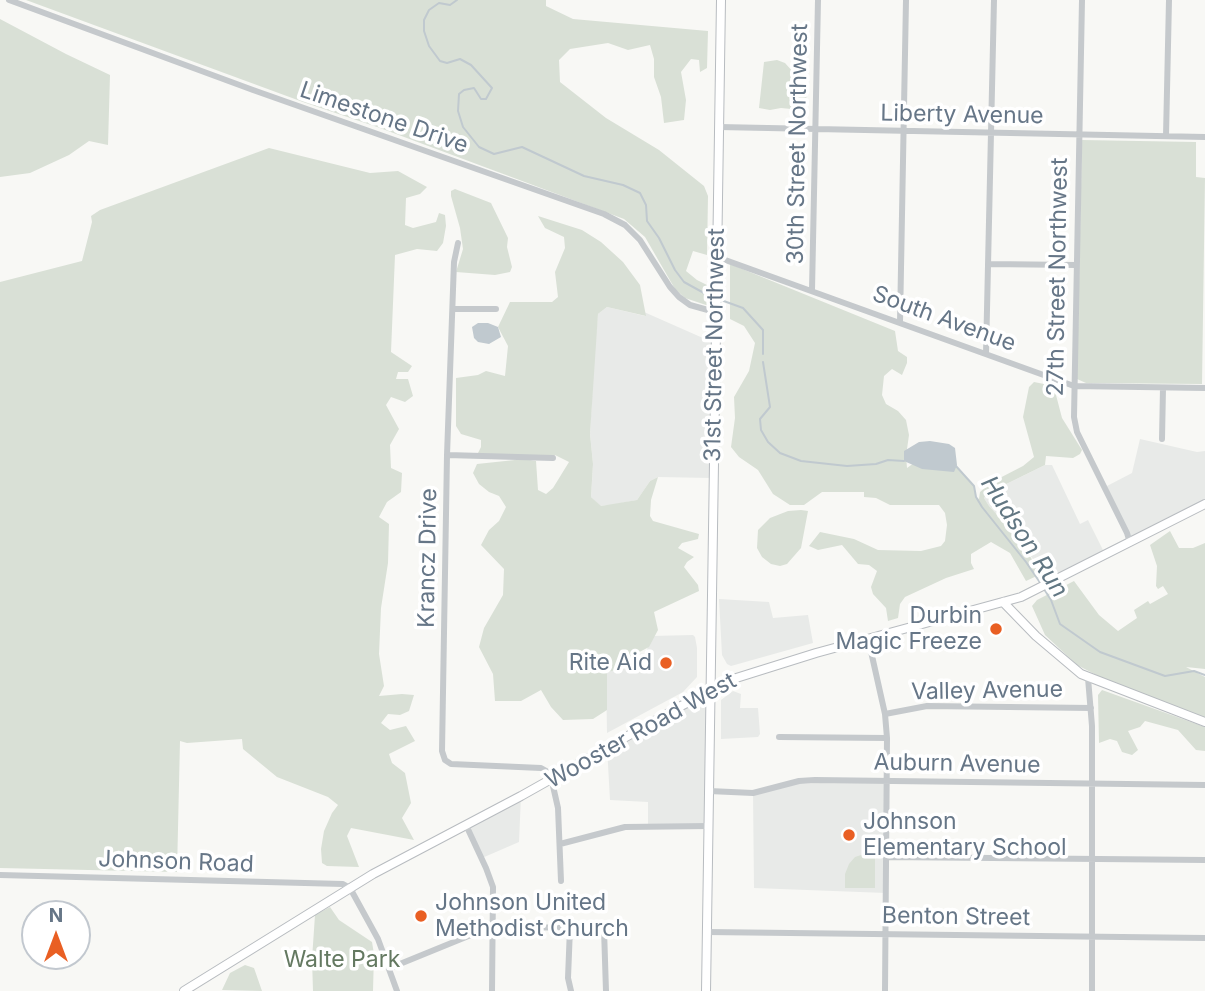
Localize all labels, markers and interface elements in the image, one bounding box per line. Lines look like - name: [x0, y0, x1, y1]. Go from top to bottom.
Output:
- street label: 30th Street Northwest: [782, 23, 814, 265]
- street label: Limestone Drive: [296, 76, 472, 160]
- street label: Liberty Avenue: [880, 100, 1044, 130]
- street label: 27th Street Northwest: [1042, 157, 1074, 397]
- street label: 31st Street Northwest: [699, 228, 731, 462]
- street label: South Avenue: [869, 280, 1019, 358]
- water label: Hudson Run: [974, 471, 1074, 603]
- street label: Krancz Drive: [413, 488, 443, 628]
- place label: Durbin Magic Freeze: [836, 602, 982, 656]
- marker: Durbin Magic Freeze: [988, 621, 1004, 637]
- place label: Rite Aid: [569, 649, 652, 677]
- marker: Rite Aid: [658, 655, 674, 671]
- street label: Wooster Road West: [541, 667, 741, 795]
- street label: Valley Avenue: [911, 676, 1063, 706]
- street label: Auburn Avenue: [873, 749, 1041, 779]
- place label: Johnson Elementary School: [863, 808, 1067, 862]
- marker: Johnson Elementary School: [841, 827, 857, 843]
- street label: Johnson Road: [98, 845, 254, 879]
- place label: Johnson United Methodist Church: [435, 889, 629, 943]
- north arrow: [21, 900, 91, 970]
- street label: Benton Street: [882, 902, 1030, 932]
- text: N: [49, 904, 63, 927]
- marker: Johnson United Methodist Church: [413, 908, 429, 924]
- park label: Walte Park: [284, 946, 400, 974]

